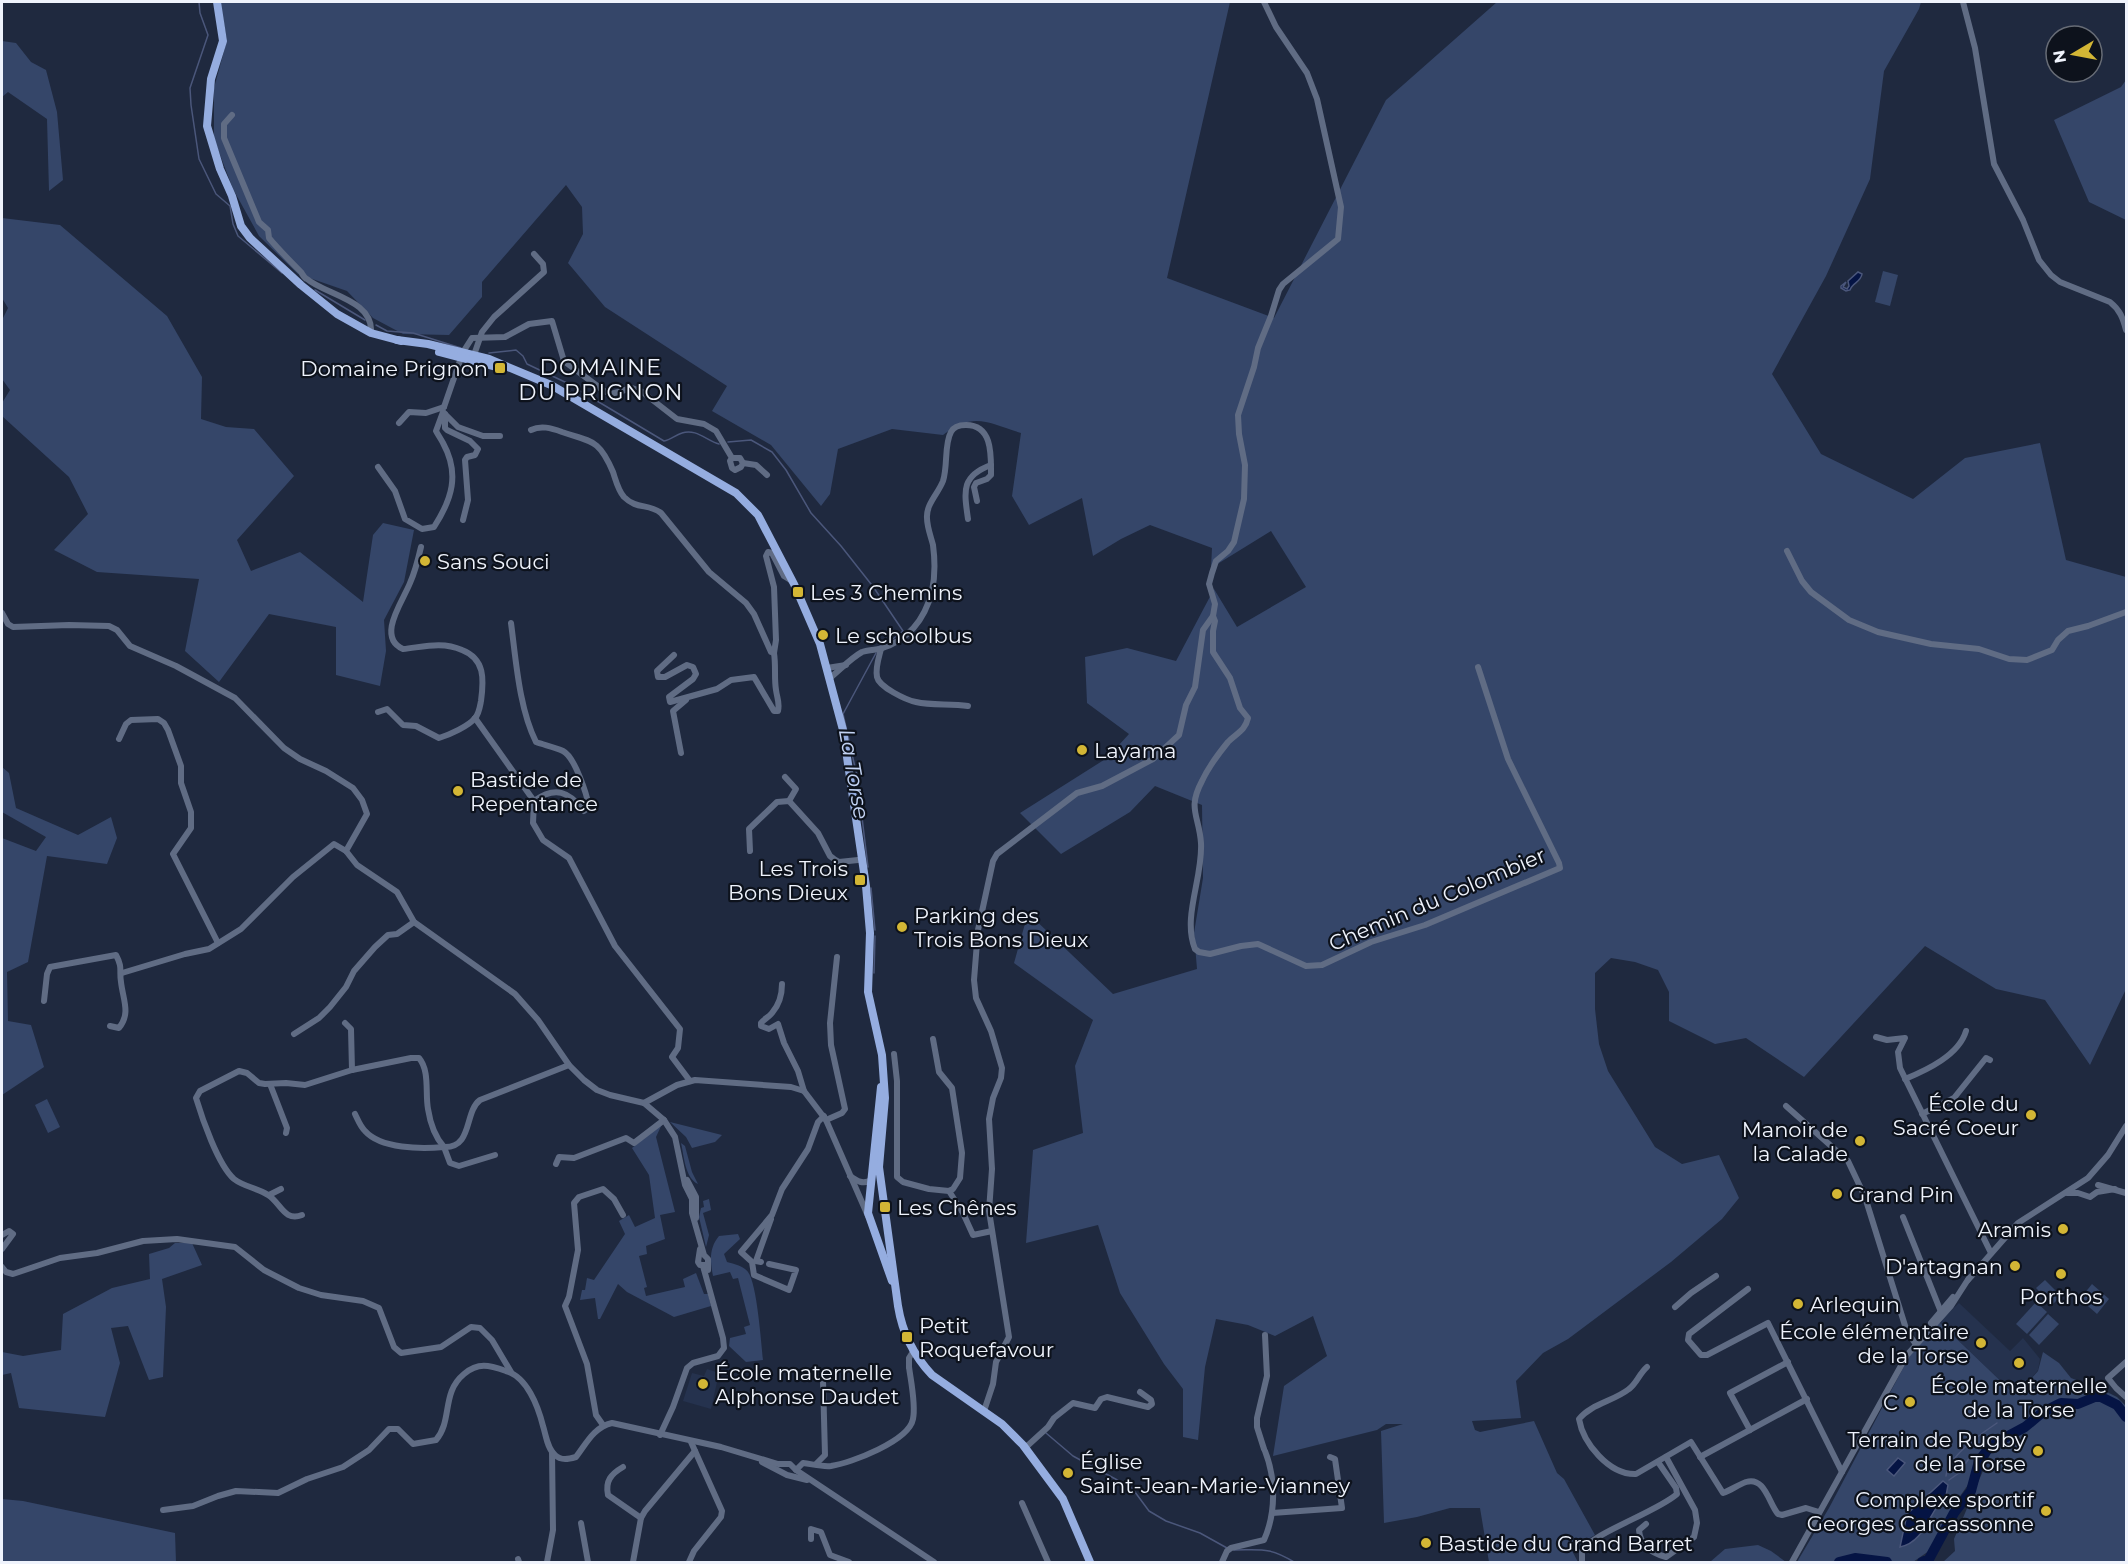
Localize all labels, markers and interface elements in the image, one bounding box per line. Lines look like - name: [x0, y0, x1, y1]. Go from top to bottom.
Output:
- north arrow: [2044, 24, 2104, 84]
- text: N: [2049, 48, 2070, 65]
- district label: DOMAINE DU PRIGNON: [518, 354, 684, 406]
- place label: Domaine Prignon: [300, 356, 488, 381]
- marker: Domaine Prignon: [493, 361, 507, 375]
- place label: Sans Souci: [437, 549, 550, 574]
- marker: Sans Souci: [418, 554, 432, 568]
- place label: Les 3 Chemins: [810, 580, 962, 605]
- marker: Les 3 Chemins: [791, 585, 805, 599]
- place label: Le schoolbus: [835, 623, 972, 648]
- marker: Le schoolbus: [816, 628, 830, 642]
- water label: La Torse: [833, 727, 875, 821]
- place label: Layama: [1094, 738, 1176, 763]
- marker: Layama: [1075, 743, 1089, 757]
- place label: Bastide de Repentance: [470, 767, 598, 816]
- marker: Bastide de Repentance: [451, 784, 465, 798]
- street label: Chemin du Colombier: [1325, 842, 1549, 956]
- place label: Les Trois Bons Dieux: [728, 856, 848, 905]
- marker: Les Trois Bons Dieux: [853, 873, 867, 887]
- place label: Parking des Trois Bons Dieux: [914, 903, 1088, 952]
- marker: Parking des Trois Bons Dieux: [895, 920, 909, 934]
- place label: École du Sacré Coeur: [1893, 1091, 2019, 1140]
- marker: École du Sacré Coeur: [2024, 1108, 2038, 1122]
- place label: Manoir de la Calade: [1742, 1117, 1848, 1166]
- marker: Manoir de la Calade: [1853, 1134, 1867, 1148]
- place label: Grand Pin: [1849, 1182, 1954, 1207]
- marker: Grand Pin: [1830, 1187, 1844, 1201]
- place label: Les Chênes: [897, 1195, 1017, 1220]
- marker: Les Chênes: [878, 1200, 892, 1214]
- place label: Aramis: [1978, 1217, 2051, 1242]
- marker: Aramis: [2056, 1222, 2070, 1236]
- place label: D'artagnan: [1885, 1254, 2003, 1279]
- marker: D'artagnan: [2008, 1259, 2022, 1273]
- marker: Porthos: [2054, 1267, 2068, 1281]
- place label: Porthos: [2020, 1284, 2102, 1309]
- place label: Arlequin: [1810, 1292, 1900, 1317]
- marker: Arlequin: [1791, 1297, 1805, 1311]
- place label: Petit Roquefavour: [919, 1313, 1054, 1362]
- place label: École élémentaire de la Torse: [1779, 1319, 1969, 1368]
- marker: Petit Roquefavour: [900, 1330, 914, 1344]
- marker: École élémentaire de la Torse: [1974, 1336, 1988, 1350]
- marker: École maternelle de la Torse: [2012, 1356, 2026, 1370]
- place label: École maternelle Alphonse Daudet: [715, 1360, 899, 1409]
- place label: École maternelle de la Torse: [1930, 1373, 2108, 1422]
- marker: École maternelle Alphonse Daudet: [696, 1377, 710, 1391]
- place label: C: [1883, 1390, 1898, 1415]
- marker: C: [1903, 1395, 1917, 1409]
- place label: Terrain de Rugby de la Torse: [1847, 1427, 2027, 1476]
- marker: Terrain de Rugby de la Torse: [2031, 1444, 2045, 1458]
- place label: Église Saint-Jean-Marie-Vianney: [1080, 1449, 1351, 1498]
- marker: Église Saint-Jean-Marie-Vianney: [1061, 1466, 1075, 1480]
- place label: Complexe sportif Georges Carcassonne: [1807, 1487, 2035, 1536]
- marker: Complexe sportif Georges Carcassonne: [2039, 1504, 2053, 1518]
- place label: Bastide du Grand Barret: [1438, 1531, 1693, 1556]
- marker: Bastide du Grand Barret: [1419, 1536, 1433, 1550]

